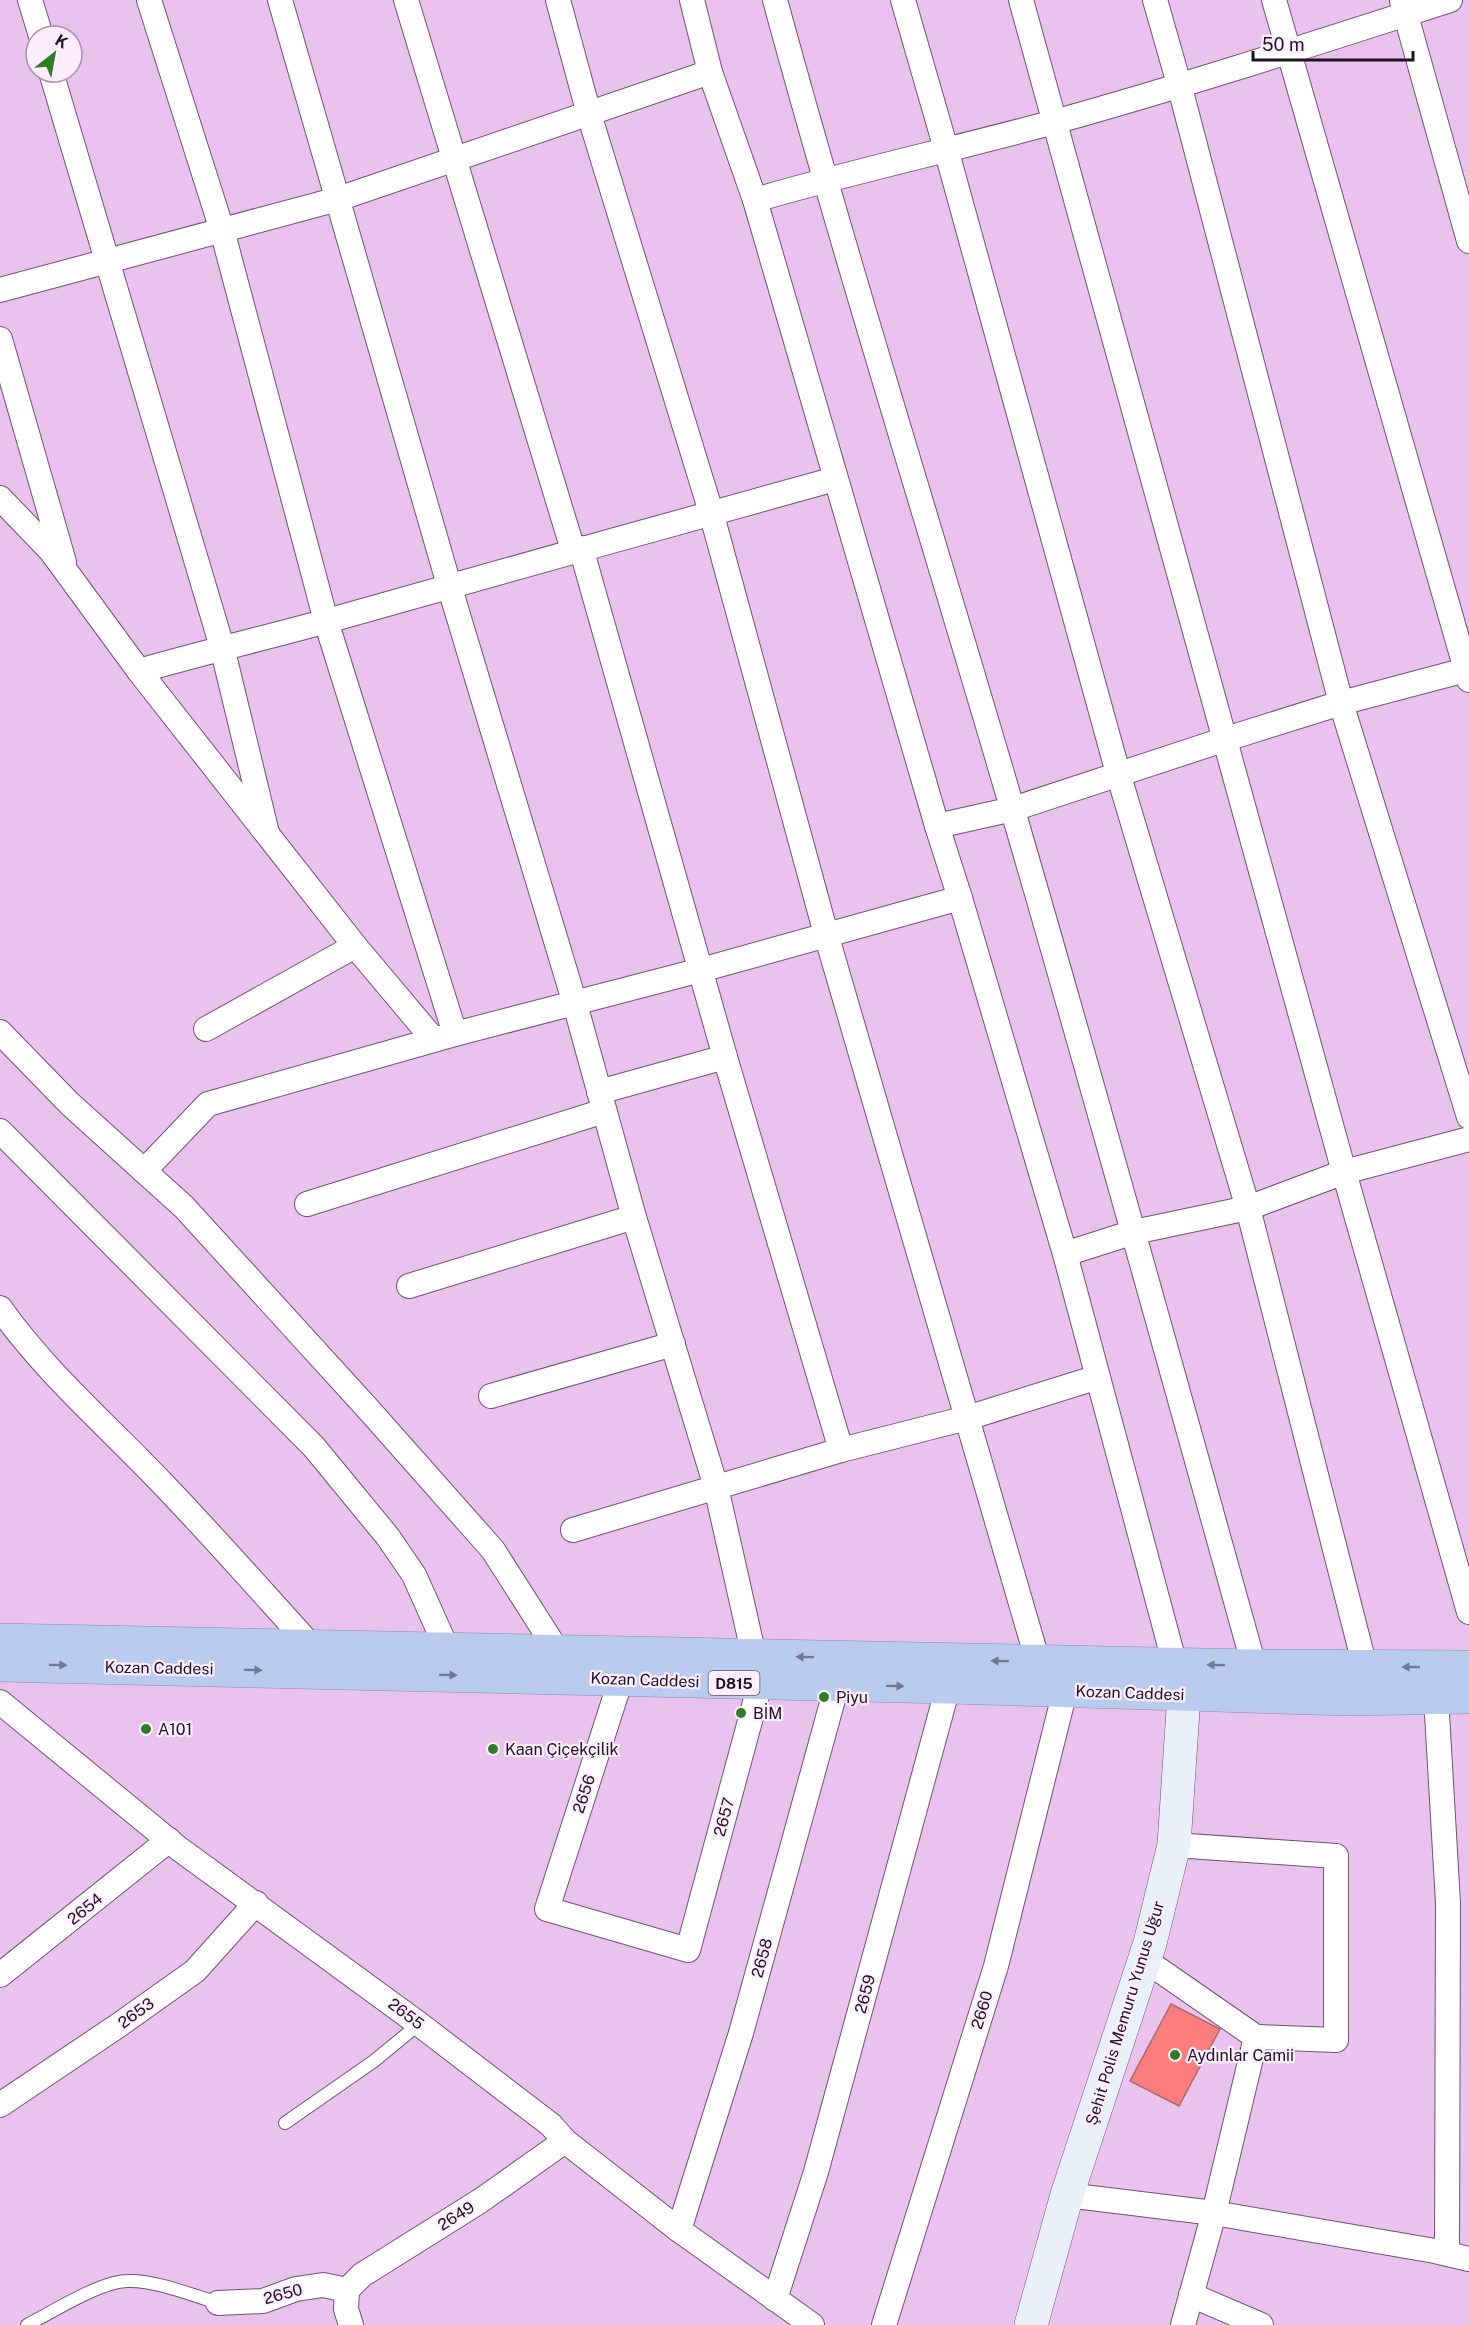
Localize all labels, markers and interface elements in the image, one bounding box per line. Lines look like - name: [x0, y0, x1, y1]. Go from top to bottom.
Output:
- north arrow: [24, 24, 84, 84]
- scale bar: [1253, 24, 1414, 62]
- text: K: [52, 30, 72, 53]
- text: 50 m: [1262, 34, 1305, 55]
- one-way arrow: [795, 1652, 814, 1662]
- one-way arrow: [990, 1656, 1009, 1666]
- street label: Kozan Caddesi: [104, 1658, 214, 1678]
- one-way arrow: [49, 1661, 68, 1670]
- one-way arrow: [1206, 1661, 1225, 1670]
- one-way arrow: [1401, 1662, 1420, 1672]
- one-way arrow: [244, 1665, 263, 1675]
- street label: Kozan Caddesi: [590, 1669, 700, 1691]
- one-way arrow: [439, 1670, 458, 1680]
- road number: D815: [708, 1671, 760, 1695]
- one-way arrow: [886, 1681, 905, 1691]
- street label: Kozan Caddesi: [1075, 1682, 1185, 1704]
- place label: Piyu: [836, 1688, 868, 1707]
- marker: Piyu: [817, 1690, 831, 1704]
- place label: BİM: [753, 1703, 783, 1723]
- marker: BİM: [734, 1706, 748, 1720]
- place label: A101: [158, 1720, 192, 1739]
- marker: A101: [139, 1722, 153, 1736]
- place label: Kaan Çiçekçilik: [505, 1740, 619, 1759]
- marker: Kaan Çiçekçilik: [486, 1742, 500, 1756]
- street label: 2656: [569, 1772, 599, 1816]
- street label: 2657: [710, 1796, 738, 1838]
- street label: 2654: [64, 1889, 106, 1929]
- street label: Şehit Polis Memuru Yunus Uğur: [1082, 1899, 1168, 2127]
- street label: 2658: [748, 1936, 776, 1980]
- street label: 2659: [851, 1972, 879, 2016]
- street label: 2660: [967, 1988, 997, 2031]
- street label: 2653: [114, 1994, 158, 2032]
- street label: 2655: [384, 1994, 428, 2034]
- place label: Aydınlar Camii: [1187, 2046, 1294, 2065]
- marker: Aydınlar Camii: [1168, 2048, 1182, 2062]
- street label: 2649: [434, 2197, 478, 2235]
- street label: 2650: [261, 2280, 305, 2308]

